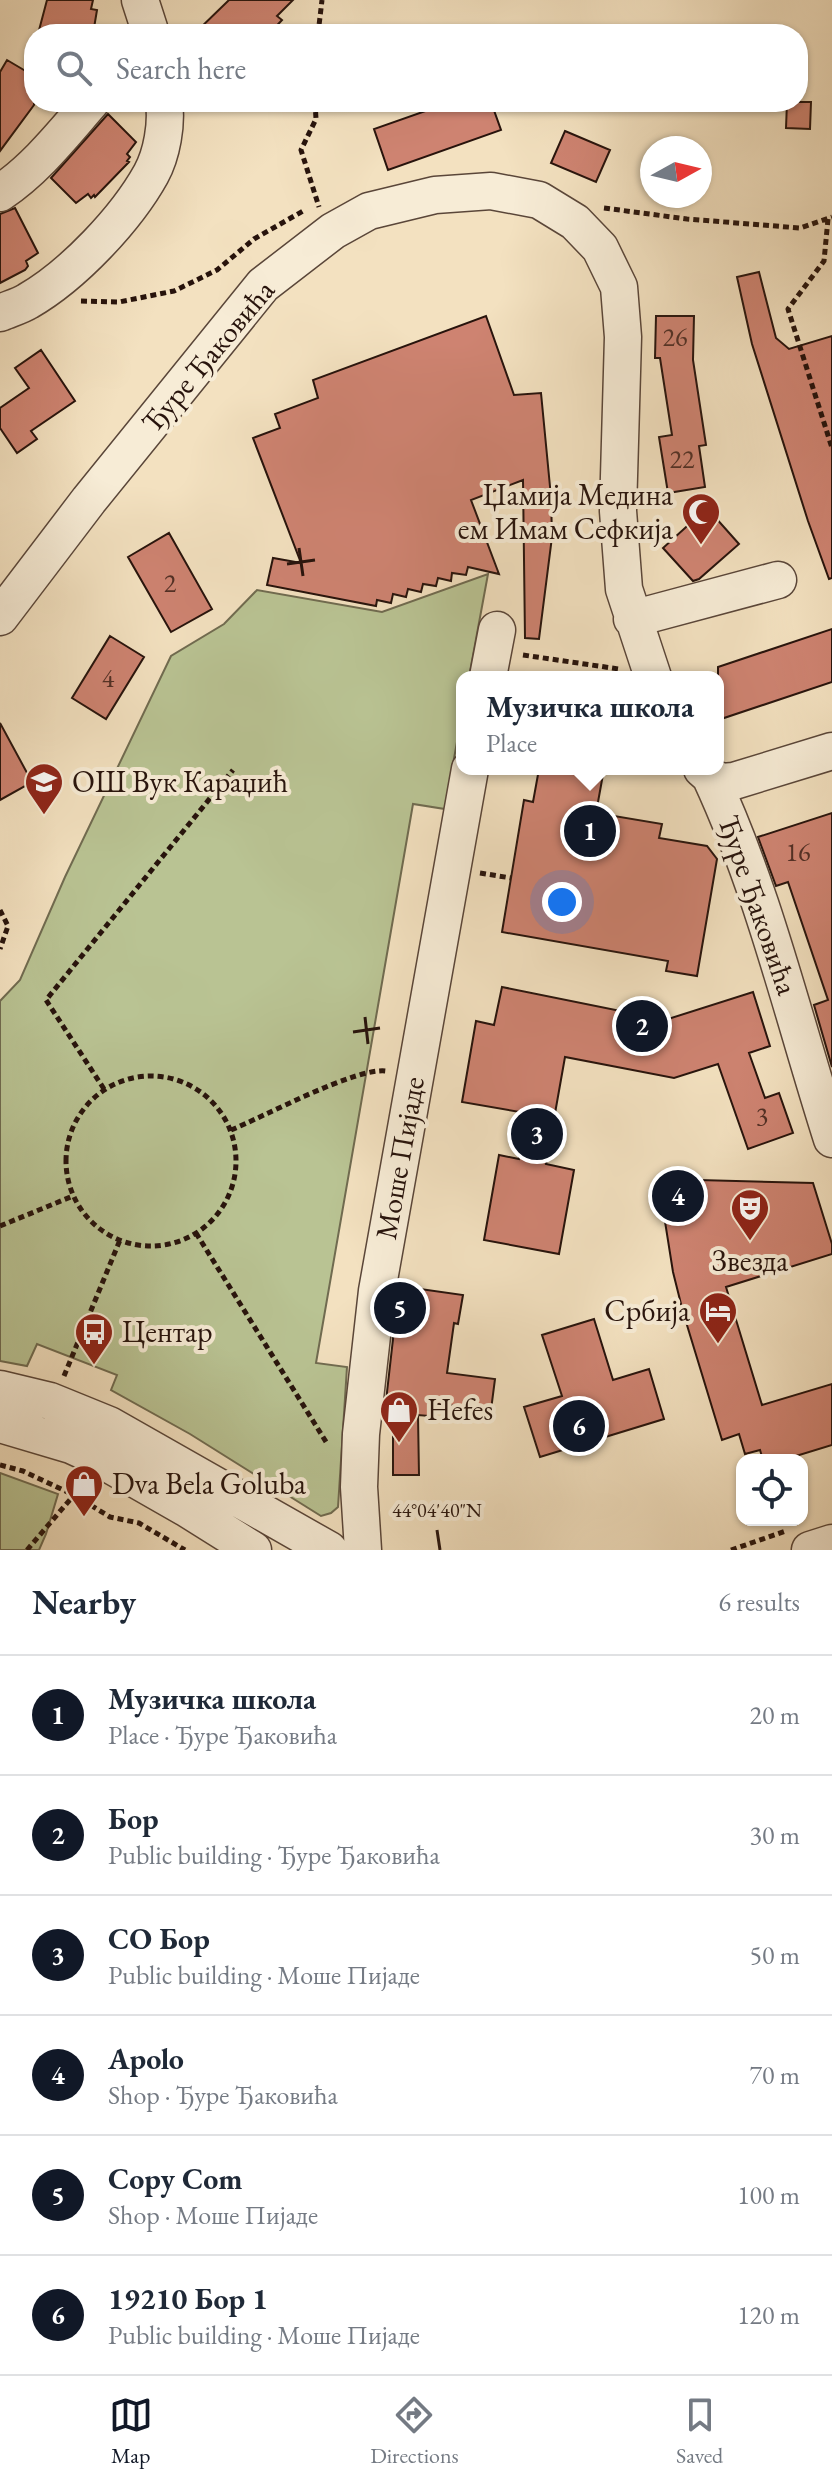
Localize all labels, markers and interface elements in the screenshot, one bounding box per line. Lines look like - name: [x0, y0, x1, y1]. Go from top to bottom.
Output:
- search box: [24, 24, 808, 112]
- icon: search: [52, 46, 96, 90]
- text: Search here: [116, 49, 246, 88]
- north arrow: [640, 136, 712, 208]
- street label: Ђуре Ђаковића: [132, 271, 283, 440]
- house number: 26: [663, 320, 687, 354]
- house number: 22: [670, 442, 695, 476]
- place label: Џамија Медина ем Имам Сефкија: [458, 475, 673, 548]
- mosque icon: Џамија Медина ем Имам Сефкија: [680, 491, 722, 546]
- house number: 2: [164, 566, 177, 600]
- house number: 4: [102, 661, 115, 695]
- popup: [456, 671, 724, 775]
- text: Музичка школа: [486, 687, 694, 726]
- text: Place: [486, 726, 537, 760]
- school or university icon: ОШ Вук Караџић: [23, 761, 65, 816]
- place label: ОШ Вук Караџић: [72, 762, 288, 801]
- pin: 1: [564, 801, 616, 861]
- street label: Ђуре Ђаковића: [710, 810, 807, 1000]
- house number: 16: [786, 835, 810, 869]
- your location: [542, 882, 582, 922]
- pin: 2: [616, 996, 668, 1056]
- street label: Моше Пијаде: [366, 1074, 433, 1242]
- house number: 3: [756, 1099, 768, 1133]
- pin: 3: [511, 1104, 563, 1164]
- pin: 4: [652, 1166, 704, 1226]
- theatre icon: Звезда: [729, 1187, 771, 1242]
- place label: Звезда: [712, 1241, 788, 1280]
- pin: 5: [374, 1278, 426, 1338]
- hotel icon: Србија: [697, 1290, 739, 1345]
- place label: Србија: [604, 1291, 690, 1330]
- bus stop icon: Центар: [73, 1311, 115, 1366]
- place label: Центар: [122, 1312, 212, 1351]
- shop icon: Hefes: [378, 1389, 420, 1444]
- place label: Hefes: [427, 1390, 493, 1429]
- pin: 6: [553, 1396, 605, 1456]
- map controls: [736, 1454, 808, 1526]
- button: locate: [736, 1454, 808, 1526]
- shop icon: Dva Bela Goluba: [63, 1463, 105, 1518]
- place label: Dva Bela Goluba: [112, 1464, 306, 1503]
- text: 44°04'40"N: [392, 1497, 482, 1523]
- text: Nearby: [32, 1580, 136, 1624]
- text: 6 results: [719, 1585, 800, 1619]
- text: Музичка школа: [108, 1679, 316, 1718]
- text: 1: [51, 1698, 65, 1732]
- text: 20 m: [750, 1698, 800, 1732]
- text: Place · Ђуре Ђаковића: [108, 1718, 337, 1752]
- text: Бор: [108, 1799, 159, 1838]
- text: 2: [51, 1818, 65, 1852]
- text: 30 m: [750, 1818, 800, 1852]
- text: Public building · Ђуре Ђаковића: [108, 1838, 440, 1872]
- text: СО Бор: [108, 1919, 210, 1958]
- text: 3: [51, 1938, 65, 1972]
- text: 50 m: [750, 1938, 800, 1972]
- text: Public building · Моше Пијаде: [108, 1958, 420, 1992]
- text: Apolo: [108, 2039, 184, 2078]
- text: 4: [51, 2058, 65, 2092]
- text: 70 m: [750, 2058, 800, 2092]
- text: Shop · Ђуре Ђаковића: [108, 2078, 338, 2112]
- text: Copy Com: [108, 2159, 243, 2198]
- text: 5: [51, 2178, 65, 2212]
- text: 100 m: [737, 2178, 800, 2212]
- text: Shop · Моше Пијаде: [108, 2198, 318, 2232]
- text: 19210 Бор 1: [108, 2279, 268, 2318]
- text: 6: [51, 2298, 65, 2332]
- text: 120 m: [737, 2298, 800, 2332]
- text: Public building · Моше Пијаде: [108, 2318, 420, 2352]
- tab: Map: [109, 2393, 153, 2470]
- tab: Directions: [370, 2393, 459, 2470]
- tab: Saved: [676, 2393, 723, 2470]

